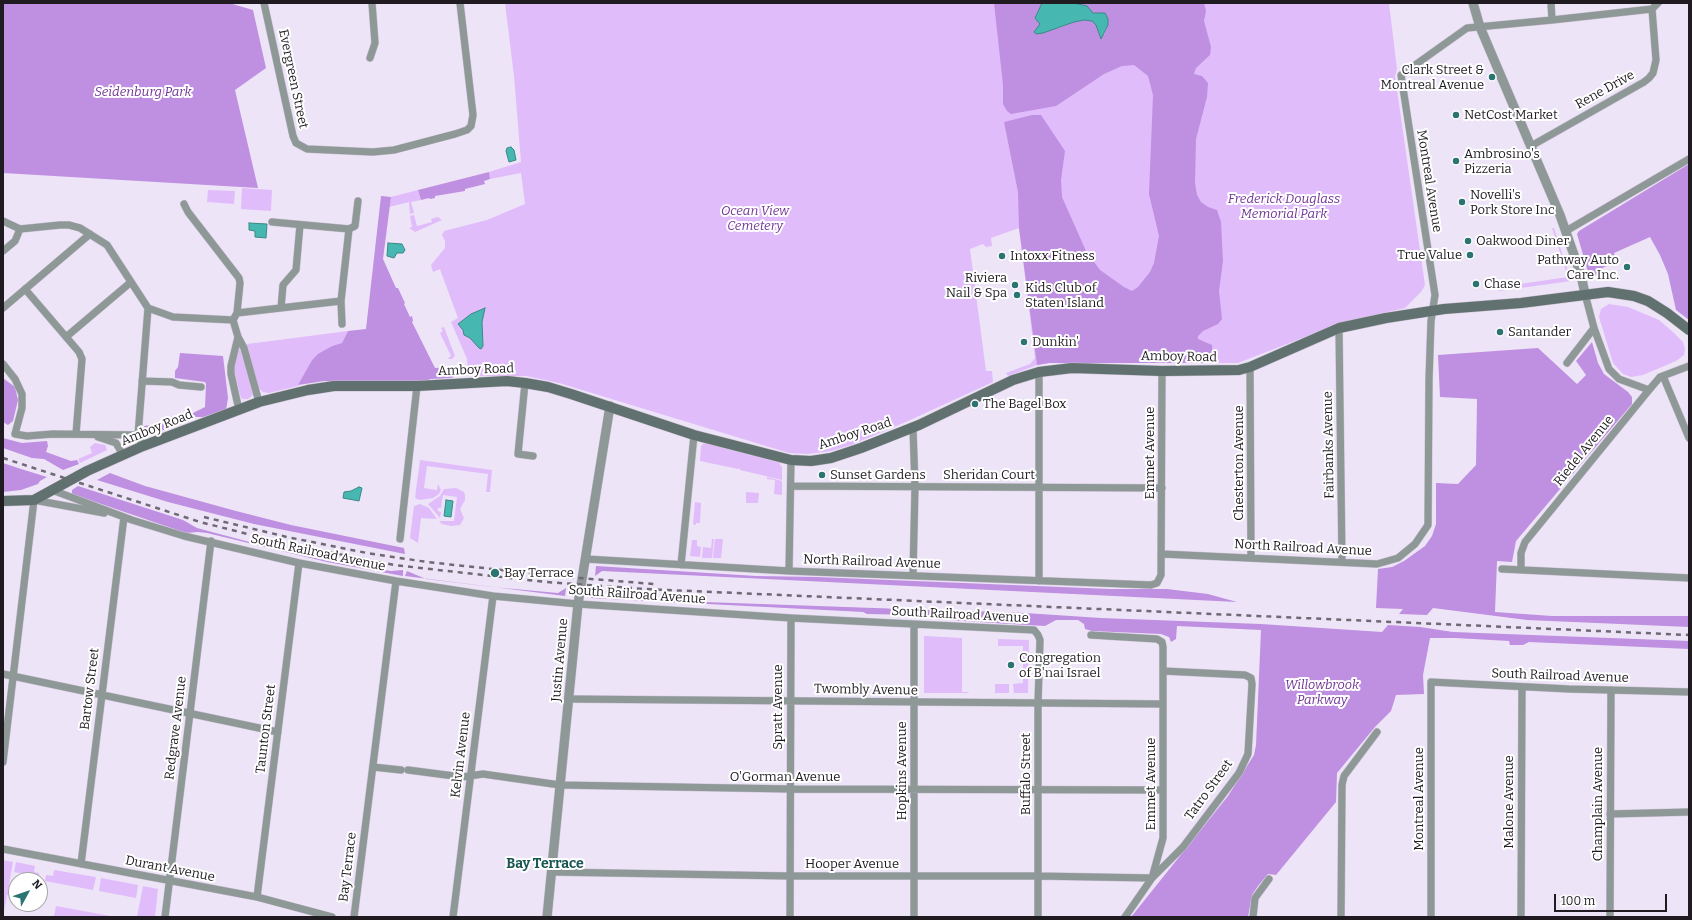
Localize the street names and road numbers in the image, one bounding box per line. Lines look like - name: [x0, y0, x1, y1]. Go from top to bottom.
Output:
- street label: Evergreen Street: [275, 28, 311, 130]
- street label: Rene Drive: [1573, 67, 1637, 113]
- street label: Montreal Avenue: [1413, 129, 1445, 233]
- street label: Amboy Road: [1141, 349, 1217, 365]
- street label: Amboy Road: [438, 361, 514, 379]
- street label: Fairbanks Avenue: [1320, 391, 1338, 499]
- street label: Chesterton Avenue: [1231, 405, 1247, 521]
- street label: Amboy Road: [119, 407, 195, 449]
- street label: Emmet Avenue: [1142, 407, 1158, 499]
- street label: Riedel Avenue: [1551, 413, 1617, 489]
- street label: Amboy Road: [816, 415, 894, 453]
- street label: Sheridan Court: [943, 467, 1035, 483]
- street label: South Railroad Avenue: [249, 531, 387, 575]
- street label: North Railroad Avenue: [1234, 537, 1372, 559]
- street label: North Railroad Avenue: [803, 552, 941, 572]
- street label: South Railroad Avenue: [568, 582, 706, 608]
- street label: South Railroad Avenue: [891, 604, 1029, 626]
- street label: Justin Avenue: [549, 618, 571, 702]
- street label: Bartow Street: [77, 647, 103, 731]
- street label: Spratt Avenue: [770, 664, 786, 750]
- street label: South Railroad Avenue: [1491, 666, 1629, 686]
- street label: Redgrave Avenue: [162, 675, 190, 781]
- street label: Twombly Avenue: [814, 681, 918, 699]
- street label: Taunton Street: [253, 683, 279, 775]
- street label: Kelvin Avenue: [448, 711, 474, 799]
- street label: Hopkins Avenue: [894, 721, 910, 821]
- street label: Buffalo Street: [1018, 733, 1034, 815]
- street label: Emmet Avenue: [1143, 738, 1159, 830]
- street label: Montreal Avenue: [1411, 747, 1427, 851]
- street label: Champlain Avenue: [1590, 747, 1606, 861]
- street label: Malone Avenue: [1501, 755, 1517, 849]
- street label: Tatro Street: [1182, 757, 1236, 823]
- street label: O'Gorman Avenue: [730, 769, 840, 785]
- street label: Bay Terrace: [336, 831, 360, 903]
- street label: Durant Avenue: [124, 853, 216, 885]
- street label: Hooper Avenue: [805, 856, 899, 872]

